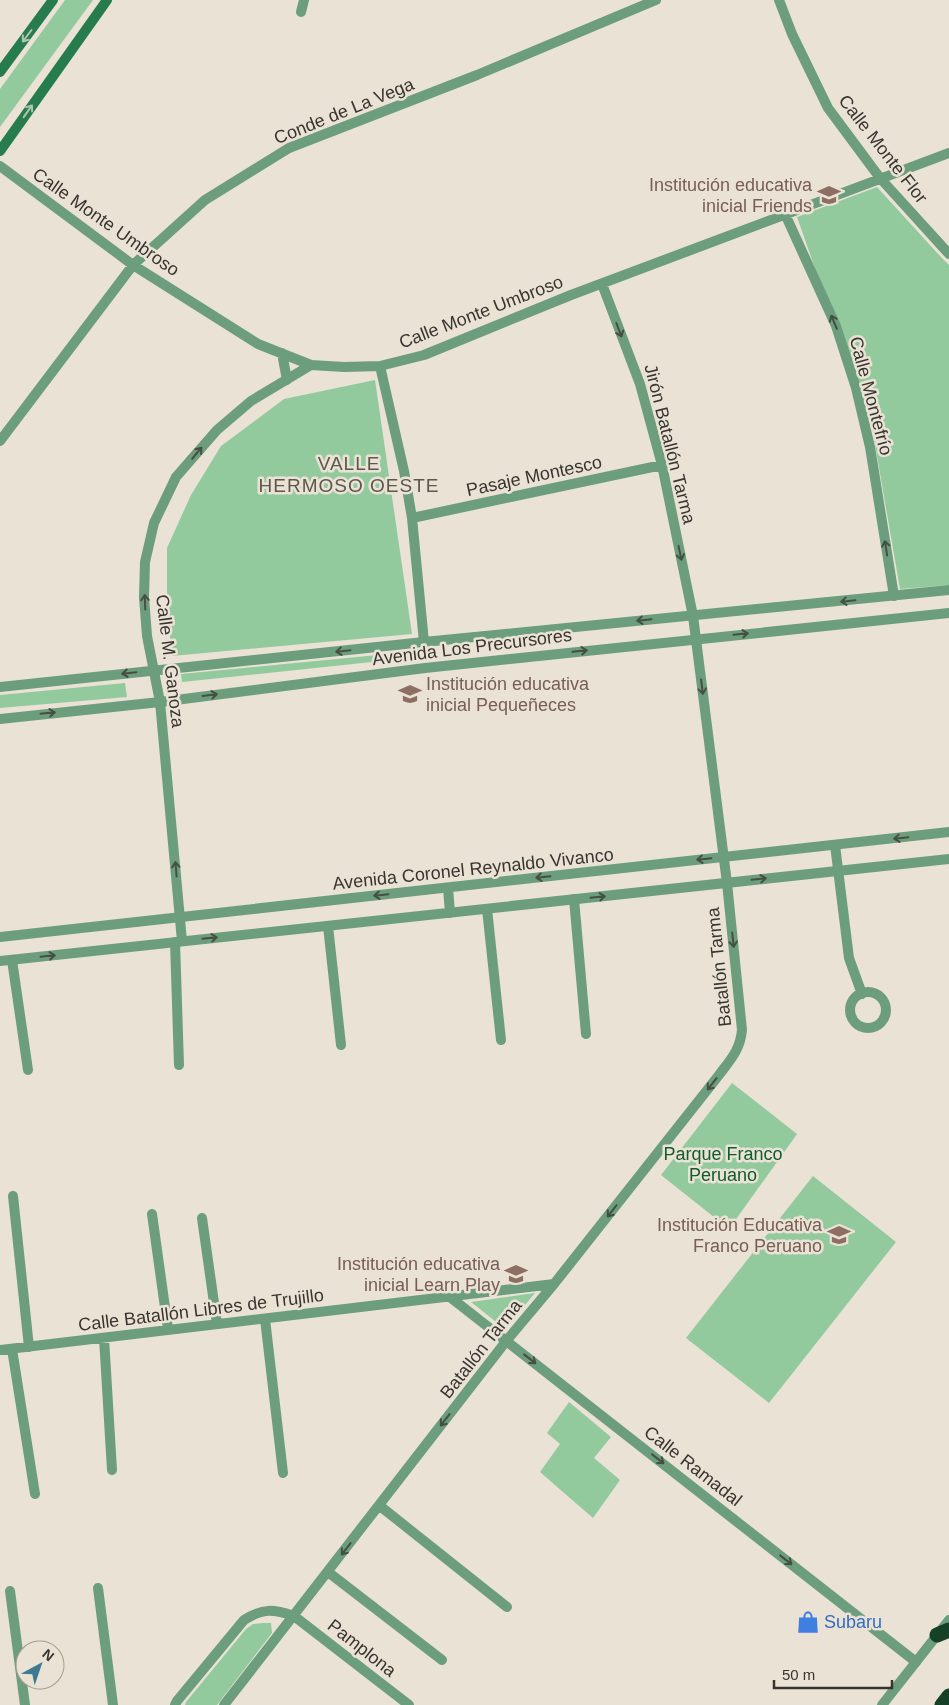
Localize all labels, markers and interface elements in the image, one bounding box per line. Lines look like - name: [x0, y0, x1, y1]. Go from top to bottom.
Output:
- one-way arrow: [21, 29, 32, 42]
- street label: Conde de La Vega: [271, 73, 418, 148]
- street label: Calle Monte Flor: [834, 91, 932, 207]
- one-way arrow: [23, 104, 33, 118]
- street label: Calle Monte Umbroso: [29, 164, 183, 280]
- place label: Institución educativa inicial Friends: [649, 175, 813, 216]
- school or university icon: Institución educativa inicial Friends: [816, 182, 842, 208]
- street label: Calle Monte Umbroso: [396, 271, 566, 353]
- one-way arrow: [829, 315, 838, 330]
- one-way arrow: [616, 322, 625, 337]
- street label: Calle Montefrío: [846, 334, 896, 458]
- street label: Jirón Batallón Tarma: [640, 362, 700, 527]
- one-way arrow: [191, 447, 202, 460]
- street label: Pasaje Montesco: [464, 452, 604, 500]
- district label: VALLE HERMOSO OESTE: [259, 453, 439, 496]
- one-way arrow: [881, 540, 891, 556]
- one-way arrow: [676, 545, 685, 561]
- street label: Calle M. Ganoza: [152, 593, 188, 730]
- one-way arrow: [140, 594, 149, 610]
- one-way arrow: [841, 596, 857, 606]
- one-way arrow: [637, 615, 653, 625]
- street label: Avenida Los Precursores: [371, 625, 573, 669]
- one-way arrow: [733, 629, 749, 639]
- one-way arrow: [336, 646, 352, 656]
- one-way arrow: [572, 646, 588, 656]
- one-way arrow: [122, 669, 138, 678]
- place label: Institución educativa inicial Pequeñeces: [426, 674, 590, 715]
- one-way arrow: [697, 679, 707, 695]
- school or university icon: Institución educativa inicial Pequeñeces: [397, 681, 423, 707]
- one-way arrow: [202, 690, 218, 700]
- one-way arrow: [40, 709, 56, 718]
- one-way arrow: [893, 833, 909, 843]
- street label: Avenida Coronel Reynaldo Vivanco: [331, 844, 615, 894]
- one-way arrow: [697, 854, 713, 864]
- one-way arrow: [171, 861, 180, 877]
- one-way arrow: [535, 872, 551, 882]
- one-way arrow: [751, 875, 767, 884]
- one-way arrow: [373, 890, 389, 900]
- one-way arrow: [590, 892, 606, 902]
- street label: Batallón Tarma: [703, 905, 735, 1028]
- one-way arrow: [728, 932, 738, 948]
- one-way arrow: [202, 933, 218, 943]
- one-way arrow: [40, 951, 56, 961]
- one-way arrow: [707, 1077, 718, 1090]
- park label: Parque Franco Peruano: [663, 1144, 783, 1185]
- one-way arrow: [606, 1204, 617, 1217]
- place label: Institución Educativa Franco Peruano: [657, 1215, 823, 1256]
- school or university icon: Institución Educativa Franco Peruano: [826, 1222, 852, 1248]
- place label: Institución educativa inicial Learn Play: [337, 1254, 501, 1295]
- school or university icon: Institución educativa inicial Learn Play: [503, 1261, 529, 1287]
- street label: Calle Batallón Libres de Trujillo: [77, 1285, 325, 1335]
- street label: Batallón Tarma: [436, 1295, 526, 1402]
- one-way arrow: [524, 1353, 537, 1364]
- one-way arrow: [440, 1414, 451, 1427]
- street label: Calle Ramadal: [640, 1422, 746, 1510]
- one-way arrow: [651, 1454, 664, 1465]
- one-way arrow: [341, 1542, 351, 1556]
- one-way arrow: [779, 1554, 792, 1565]
- shop icon: Subaru: [795, 1609, 821, 1635]
- place label: Subaru: [824, 1612, 882, 1632]
- street label: Pamplona: [324, 1615, 401, 1681]
- north arrow: [15, 1640, 65, 1690]
- text: N: [39, 1646, 57, 1664]
- scale bar: [774, 1658, 892, 1690]
- text: 50 m: [782, 1666, 815, 1683]

